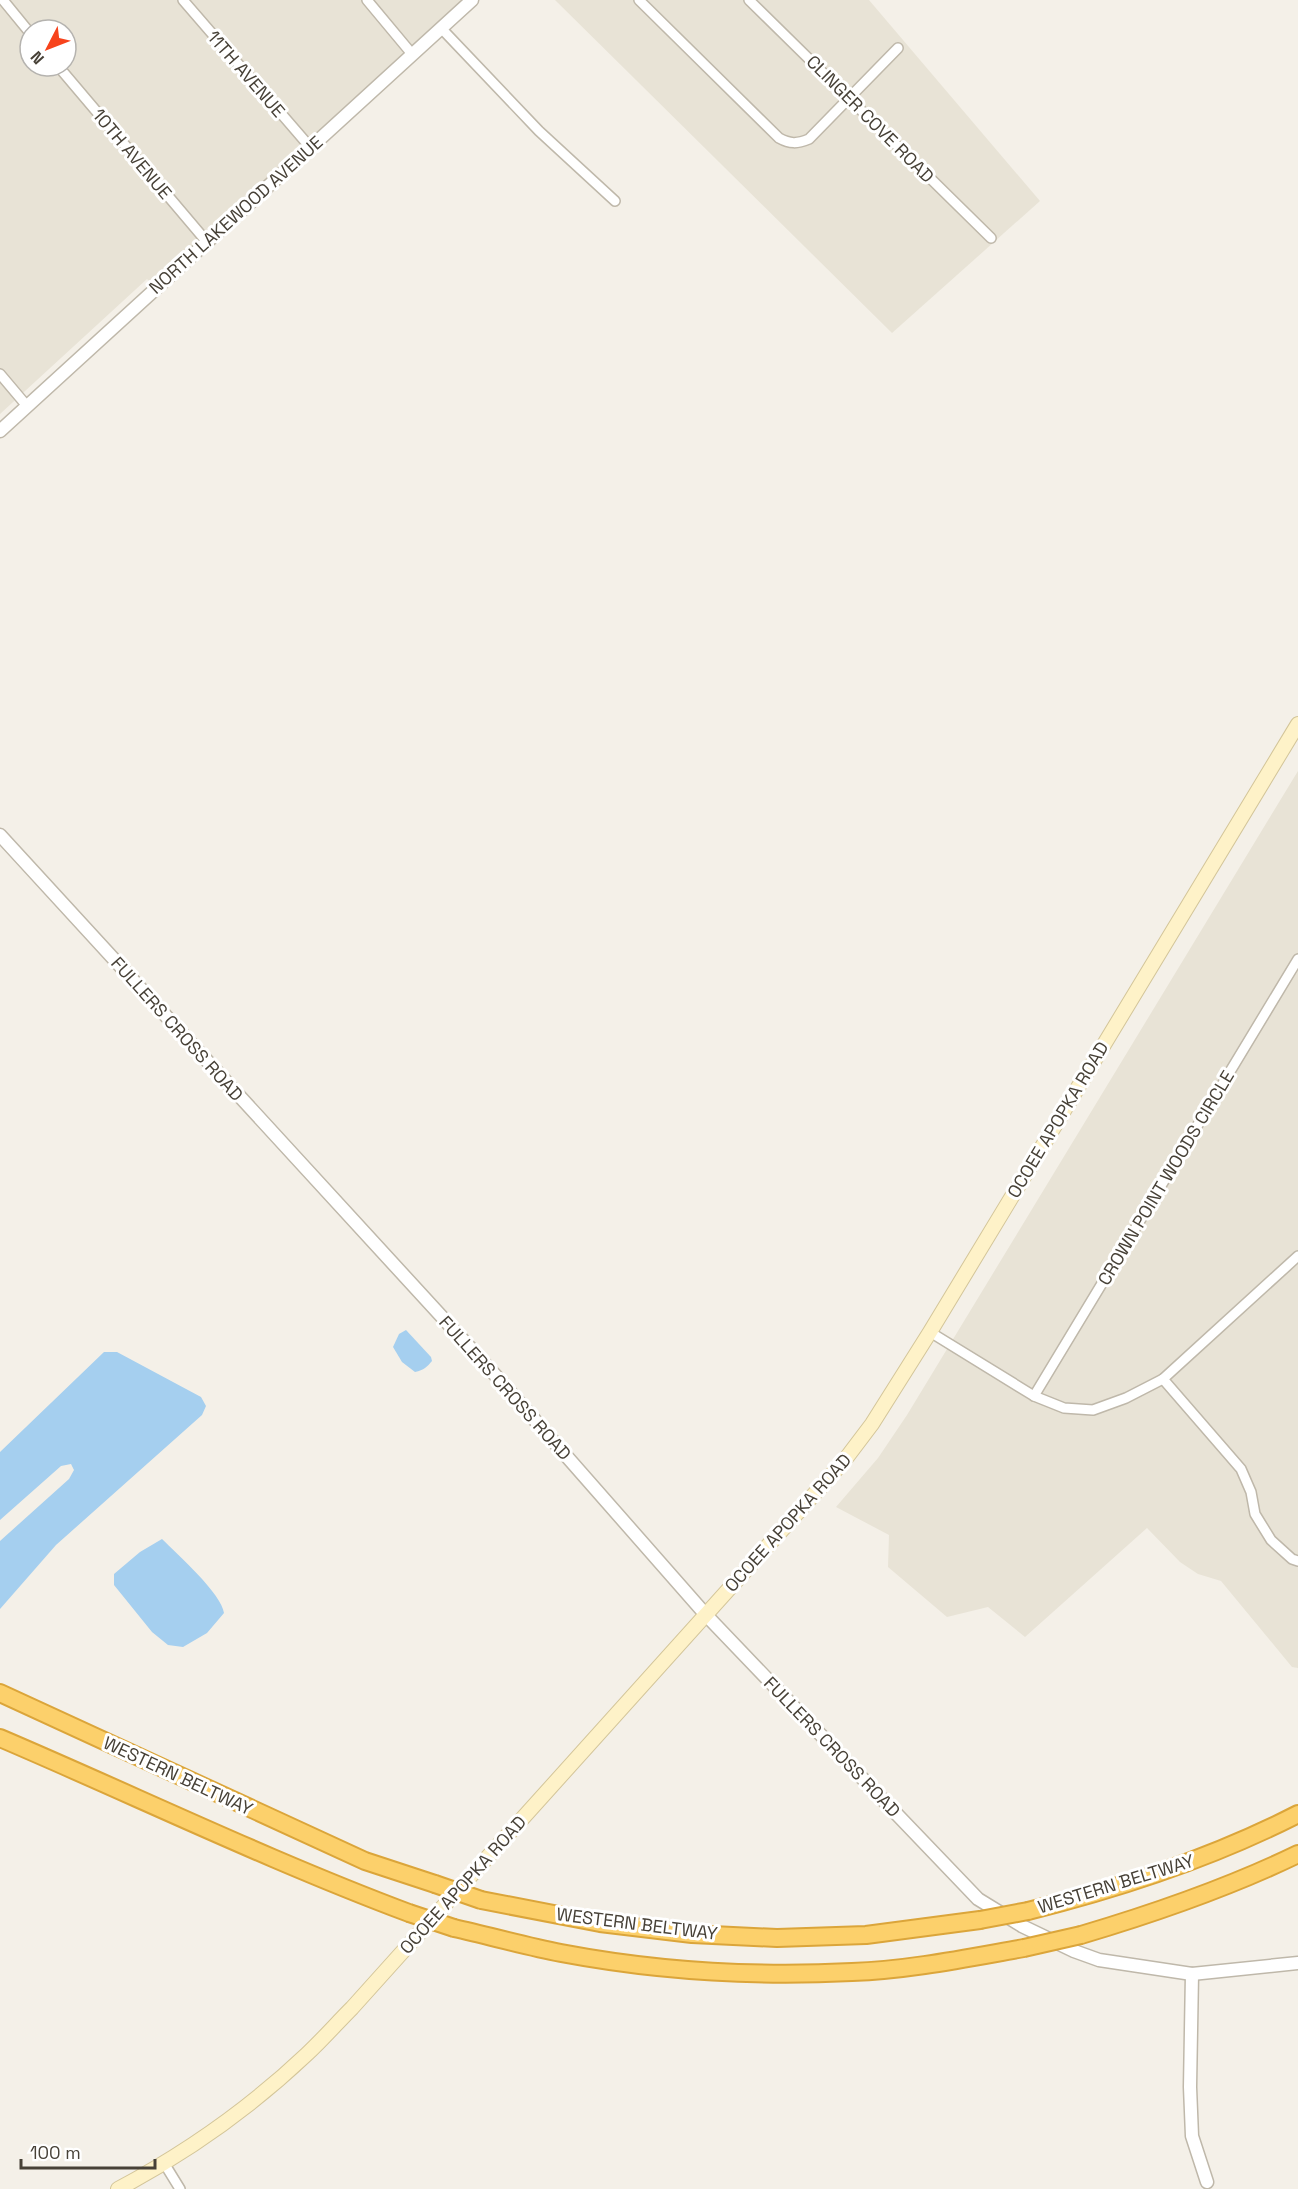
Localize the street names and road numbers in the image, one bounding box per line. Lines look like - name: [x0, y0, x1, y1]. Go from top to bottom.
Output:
- street label: 11TH AVENUE: [202, 26, 290, 122]
- street label: CLINGER COVE ROAD: [802, 50, 939, 187]
- street label: 10TH AVENUE: [88, 104, 177, 204]
- street label: NORTH LAKEWOOD AVENUE: [144, 131, 327, 299]
- street label: FULLERS CROSS ROAD: [106, 952, 248, 1106]
- street label: OCOEE APOPKA ROAD: [1002, 1037, 1113, 1202]
- street label: CROWN POINT WOODS CIRCLE: [1092, 1066, 1239, 1289]
- street label: FULLERS CROSS ROAD: [434, 1311, 576, 1465]
- street label: OCOEE APOPKA ROAD: [719, 1449, 856, 1597]
- street label: FULLERS CROSS ROAD: [759, 1672, 905, 1822]
- street label: WESTERN BELTWAY: [100, 1731, 257, 1820]
- street label: OCOEE APOPKA ROAD: [394, 1811, 531, 1959]
- street label: WESTERN BELTWAY: [1035, 1849, 1197, 1918]
- street label: WESTERN BELTWAY: [555, 1902, 719, 1945]

